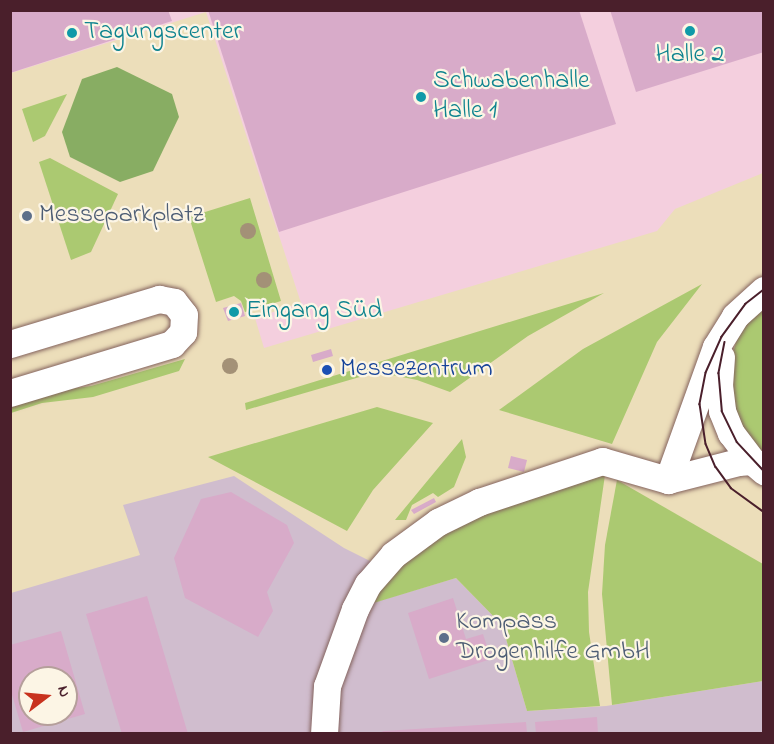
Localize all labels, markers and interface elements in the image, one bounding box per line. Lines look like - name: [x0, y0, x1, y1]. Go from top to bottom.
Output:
- place label: Tagungscenter: [84, 17, 242, 49]
- marker: Halle 2: [683, 24, 697, 38]
- marker: Tagungscenter: [65, 26, 79, 40]
- place label: Halle 2: [656, 40, 724, 72]
- place label: Schwabenhalle Halle 1: [433, 66, 590, 128]
- marker: Schwabenhalle Halle 1: [414, 90, 428, 104]
- place label: Messeparkplatz: [39, 200, 204, 232]
- marker: Messeparkplatz: [20, 209, 34, 223]
- place label: Eingang Süd: [246, 296, 382, 328]
- marker: Eingang Süd: [227, 305, 241, 319]
- place label: Messezentrum: [340, 354, 493, 386]
- marker: Messezentrum: [318, 361, 336, 379]
- place label: Kompass Drogenhilfe GmbH: [456, 607, 650, 668]
- marker: Kompass Drogenhilfe GmbH: [437, 631, 451, 645]
- north arrow: [18, 666, 78, 726]
- text: N: [50, 683, 76, 700]

